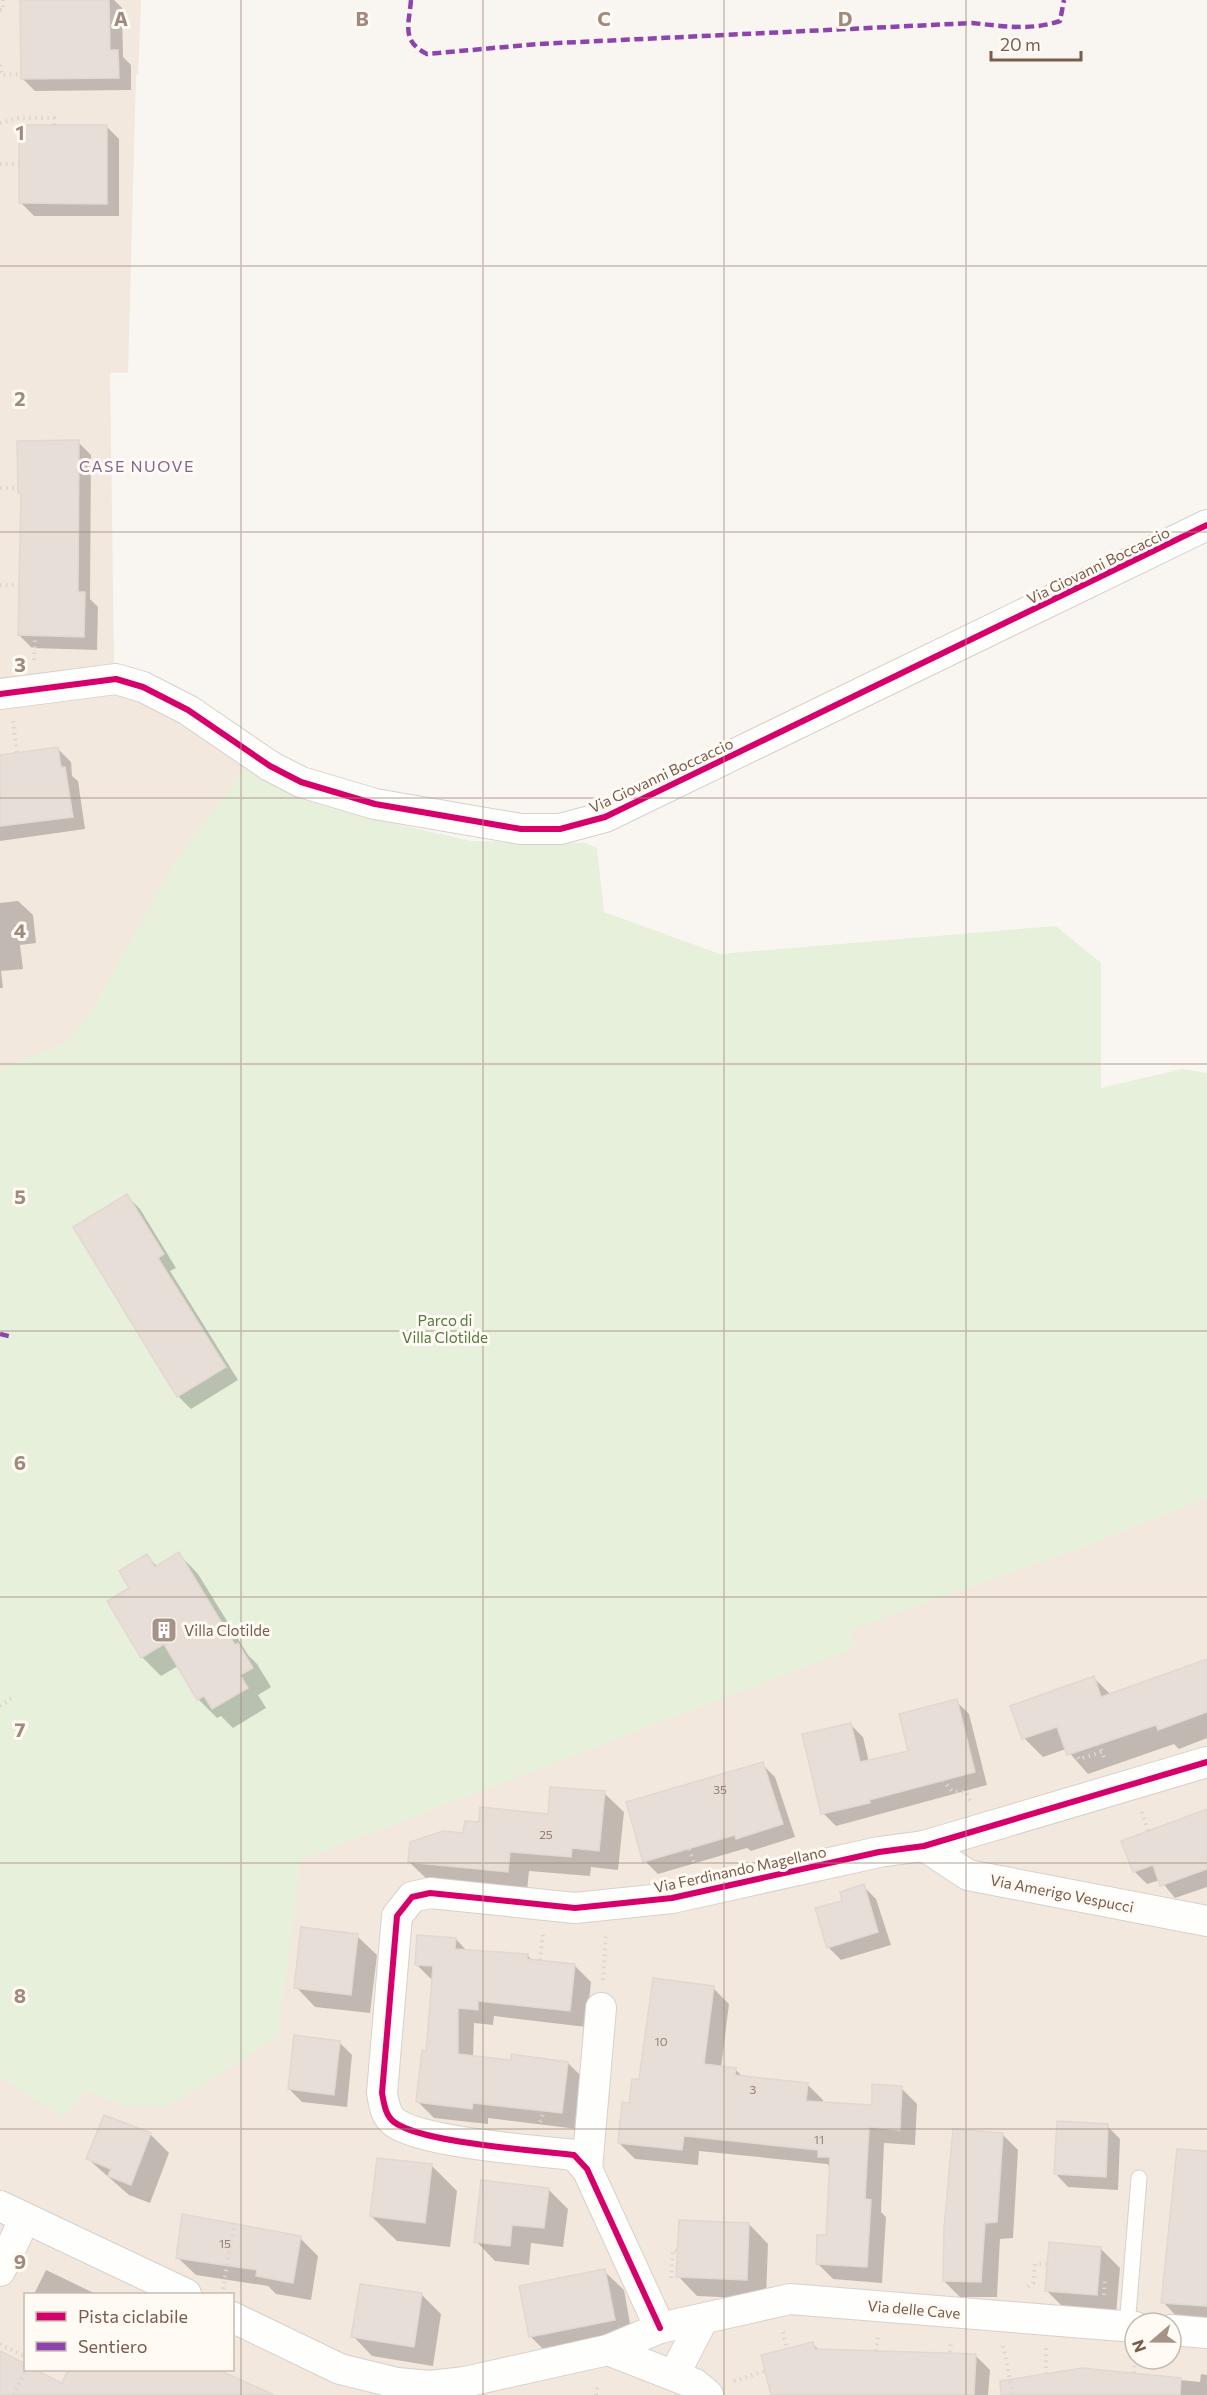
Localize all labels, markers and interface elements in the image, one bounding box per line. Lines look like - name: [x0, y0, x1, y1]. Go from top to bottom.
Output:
- text: A: [114, 6, 128, 30]
- text: B: [355, 6, 369, 30]
- text: C: [597, 6, 611, 30]
- text: D: [838, 6, 852, 30]
- scale bar: [991, 24, 1081, 62]
- text: 20 m: [1000, 33, 1041, 55]
- text: 1: [15, 120, 25, 144]
- text: 2: [14, 386, 26, 410]
- district label: CASE NUOVE: [79, 456, 195, 475]
- street label: Via Giovanni Boccaccio: [1024, 523, 1172, 607]
- text: 3: [14, 652, 26, 676]
- street label: Via Giovanni Boccaccio: [586, 734, 736, 816]
- text: 4: [14, 918, 26, 942]
- text: 5: [14, 1184, 26, 1208]
- park label: Parco di Villa Clotilde: [402, 1311, 488, 1346]
- text: 6: [14, 1450, 26, 1474]
- building icon: Villa Clotilde: [149, 1615, 179, 1645]
- place label: Villa Clotilde: [184, 1621, 270, 1639]
- text: 7: [15, 1717, 26, 1741]
- house number: 35: [713, 1782, 727, 1796]
- house number: 25: [539, 1827, 553, 1841]
- street label: Via Ferdinando Magellano: [652, 1842, 828, 1896]
- street label: Via Amerigo Vespucci: [989, 1870, 1135, 1916]
- text: 8: [14, 1983, 26, 2007]
- house number: 10: [655, 2034, 668, 2048]
- house number: 3: [750, 2082, 757, 2096]
- house number: 11: [814, 2132, 824, 2146]
- house number: 15: [219, 2236, 231, 2250]
- text: 9: [14, 2249, 26, 2273]
- legend: [24, 2293, 234, 2371]
- street label: Via delle Cave: [867, 2296, 961, 2322]
- text: Pista ciclabile: [78, 2305, 188, 2327]
- north arrow: [1123, 2311, 1183, 2371]
- text: Sentiero: [78, 2335, 148, 2357]
- text: N: [1127, 2337, 1149, 2355]

